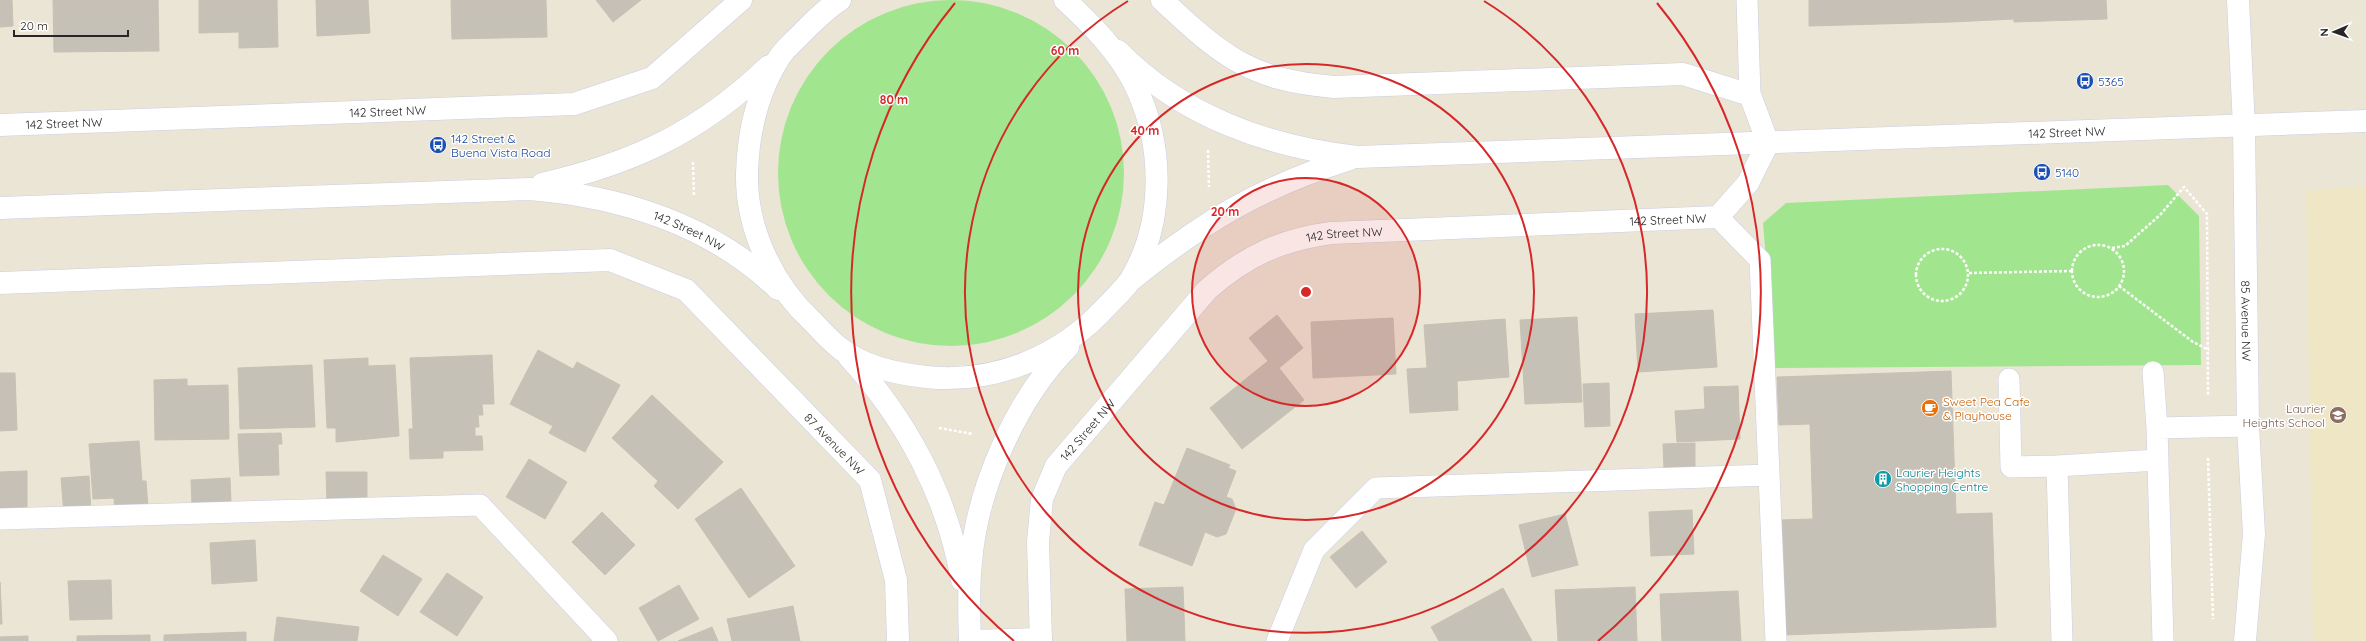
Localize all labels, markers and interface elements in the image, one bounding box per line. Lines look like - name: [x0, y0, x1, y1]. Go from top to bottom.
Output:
- scale bar: [14, 12, 128, 38]
- north arrow: [2314, 12, 2354, 52]
- text: 20 m: [20, 18, 48, 33]
- text: N: [2317, 28, 2331, 37]
- text: 60 m: [1051, 43, 1079, 58]
- bus stop icon: 5365: [2075, 71, 2095, 91]
- place label: 5365: [2098, 74, 2124, 89]
- text: 80 m: [880, 92, 908, 107]
- street label: 142 Street NW: [349, 102, 427, 120]
- street label: 142 Street NW: [25, 114, 103, 132]
- text: 40 m: [1131, 123, 1159, 138]
- street label: 142 Street NW: [2028, 123, 2106, 141]
- place label: 142 Street & Buena Vista Road: [451, 131, 550, 160]
- bus stop icon: 142 Street & Buena Vista Road: [428, 135, 448, 155]
- bus stop icon: 5140: [2032, 162, 2052, 182]
- place label: 5140: [2055, 165, 2079, 180]
- text: 20 m: [1211, 204, 1239, 219]
- street label: 142 Street NW: [652, 207, 728, 254]
- street label: 142 Street NW: [1629, 210, 1707, 228]
- street label: 142 Street NW: [1305, 223, 1383, 245]
- street label: 85 Avenue NW: [2239, 280, 2255, 362]
- centre of rings: [1299, 285, 1313, 299]
- place label: Sweet Pea Cafe & Playhouse: [1943, 394, 2030, 423]
- street label: 142 Street NW: [1056, 395, 1118, 464]
- cafe icon: Sweet Pea Cafe & Playhouse: [1920, 398, 1940, 418]
- place label: Laurier Heights School: [2242, 401, 2325, 430]
- school or university icon: Laurier Heights School: [2328, 405, 2348, 425]
- street label: 87 Avenue NW: [801, 410, 868, 478]
- place label: Laurier Heights Shopping Centre: [1896, 465, 1989, 494]
- building icon: Laurier Heights Shopping Centre: [1873, 469, 1893, 489]

